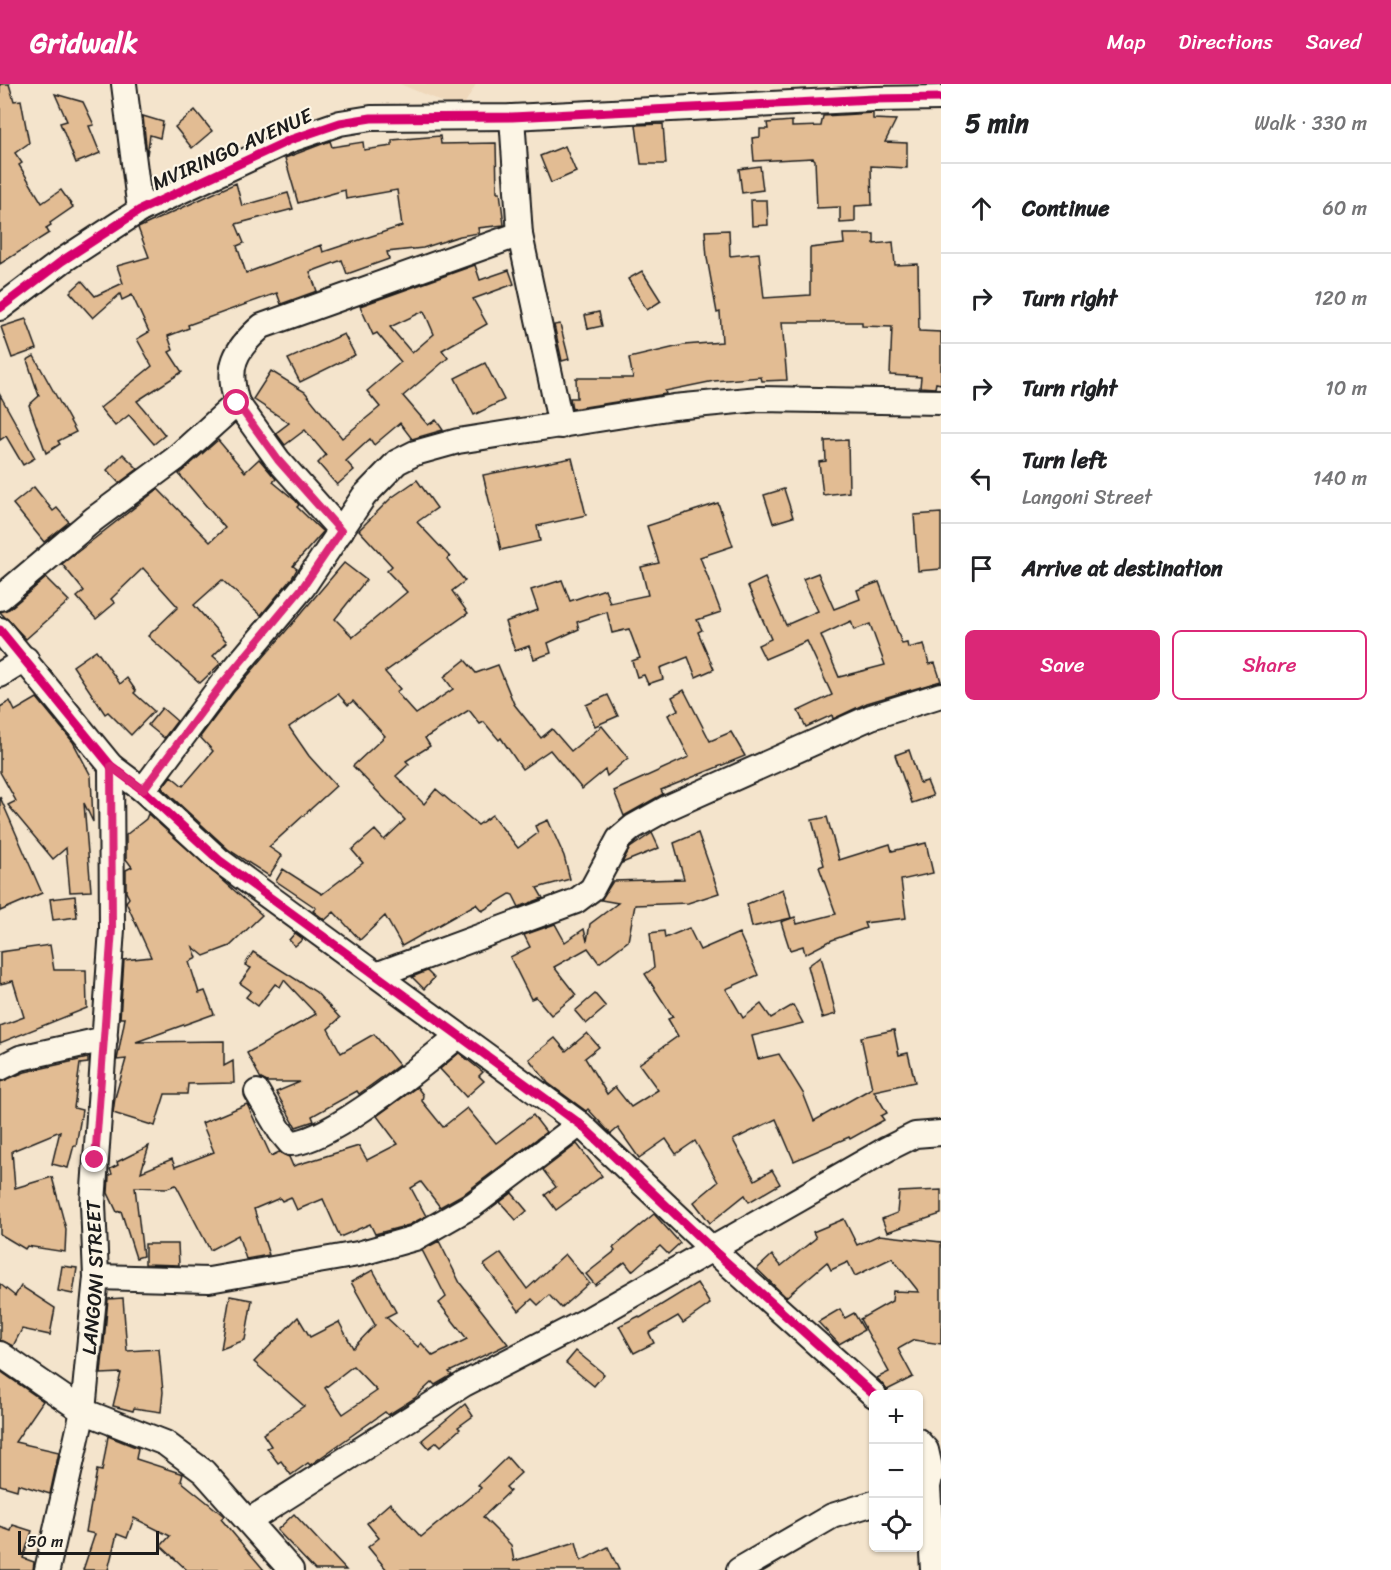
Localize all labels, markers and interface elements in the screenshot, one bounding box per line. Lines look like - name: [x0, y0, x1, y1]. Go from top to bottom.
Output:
- text: Gridwalk: [30, 18, 138, 67]
- text: Map: [1107, 23, 1145, 61]
- text: Directions: [1178, 23, 1273, 61]
- text: Saved: [1306, 23, 1361, 61]
- street label: MVIRINGO AVENUE: [146, 98, 320, 201]
- text: 5 min: [965, 100, 1029, 146]
- text: Walk · 330 m: [1254, 106, 1367, 141]
- text: Continue: [1022, 189, 1110, 228]
- text: 60 m: [1322, 191, 1367, 226]
- icon: ahead: [965, 192, 998, 225]
- text: Turn right: [1022, 279, 1117, 318]
- text: 120 m: [1314, 281, 1367, 316]
- icon: right: [965, 282, 998, 315]
- text: Turn right: [1022, 369, 1117, 408]
- text: 10 m: [1325, 371, 1367, 406]
- icon: right: [965, 372, 998, 405]
- route start: [223, 389, 249, 415]
- text: Turn left: [1022, 441, 1107, 480]
- text: 140 m: [1313, 461, 1367, 496]
- icon: left: [965, 462, 998, 495]
- text: Langoni Street: [1022, 480, 1152, 515]
- text: Arrive at destination: [1022, 549, 1223, 588]
- icon: arrive: [965, 552, 998, 585]
- button: Save: [965, 630, 1160, 700]
- button: Share: [1172, 630, 1367, 700]
- route end: [81, 1146, 107, 1172]
- street label: LANGONI STREET: [72, 1198, 114, 1356]
- map controls: [869, 1390, 923, 1552]
- button: +: [869, 1390, 923, 1444]
- button: −: [869, 1444, 923, 1498]
- button: locate: [869, 1498, 923, 1552]
- text: 50 m: [27, 1527, 63, 1556]
- scale bar: [18, 1528, 159, 1556]

